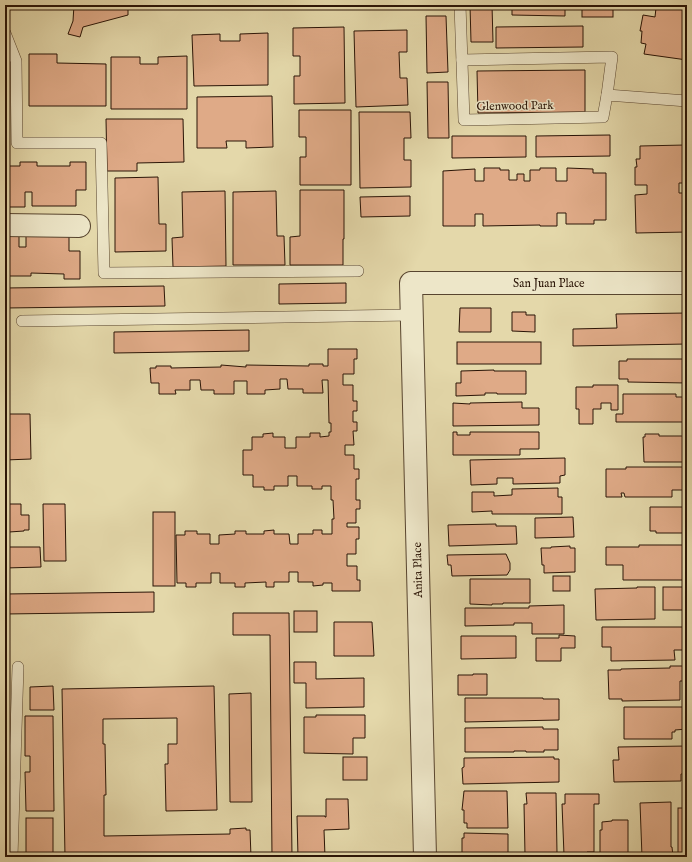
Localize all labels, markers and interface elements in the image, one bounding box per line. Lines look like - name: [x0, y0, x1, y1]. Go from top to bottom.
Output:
- street label: Glenwood Park: [476, 98, 554, 114]
- street label: San Juan Place: [513, 276, 585, 292]
- street label: Anita Place: [410, 542, 426, 599]

